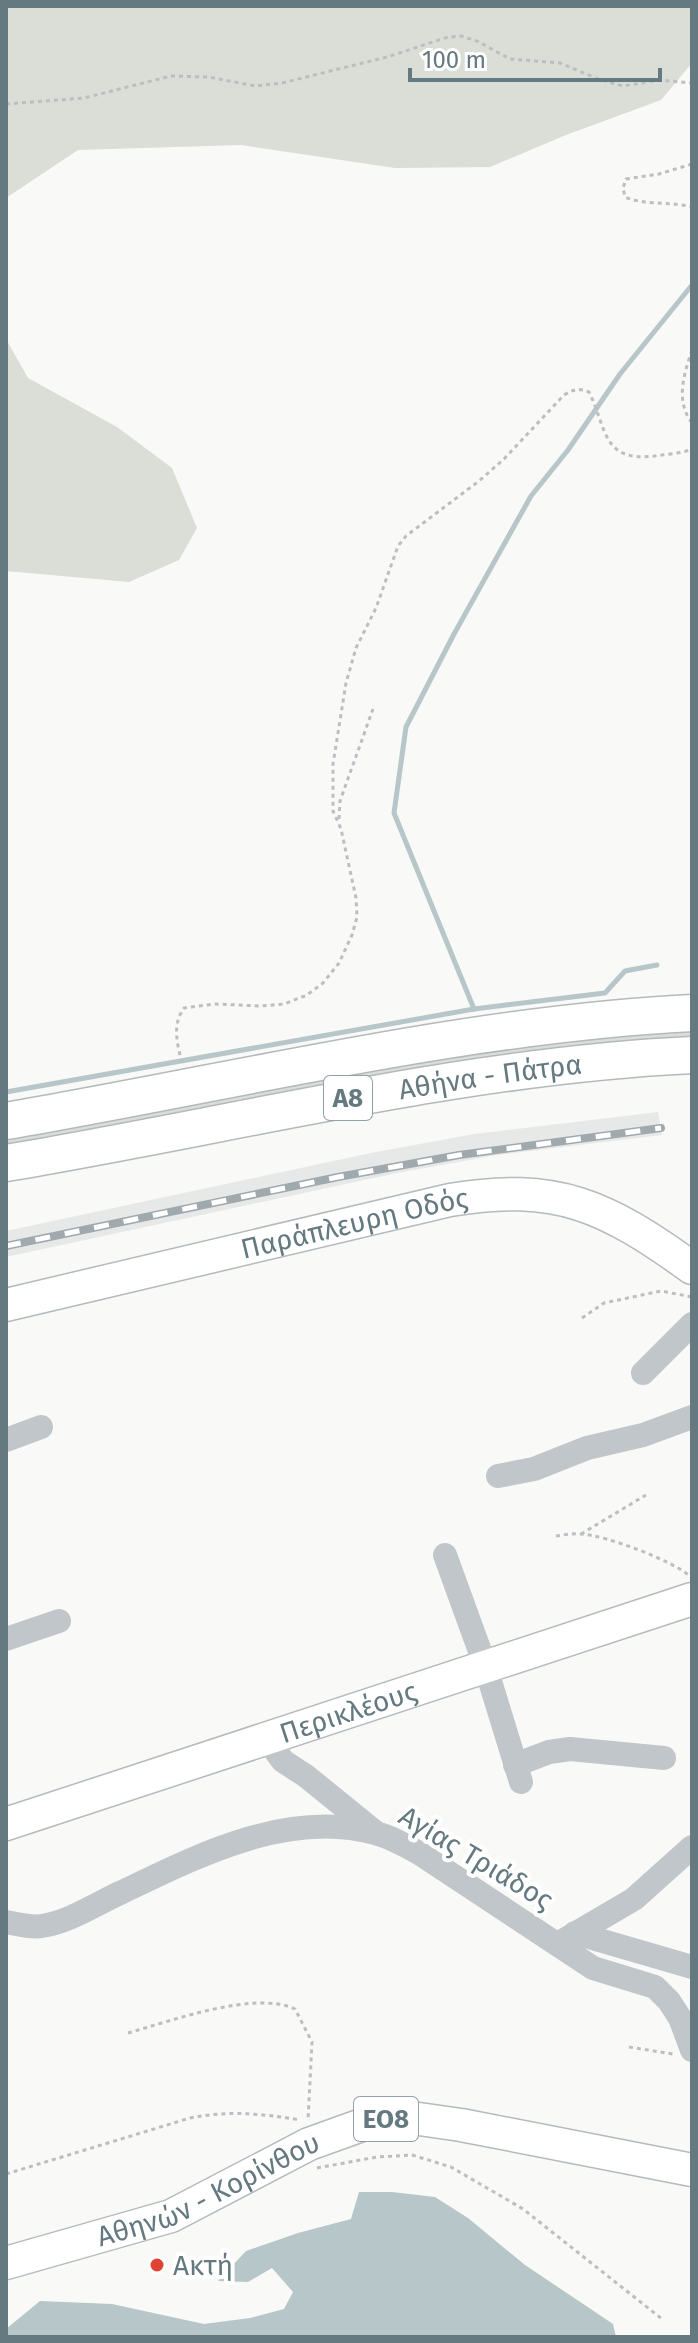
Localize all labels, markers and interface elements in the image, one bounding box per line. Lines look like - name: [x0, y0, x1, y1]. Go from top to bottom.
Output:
- scale bar: [410, 32, 660, 82]
- text: 100 m: [422, 46, 486, 74]
- street label: Αθήνα - Πάτρα: [396, 1047, 584, 1106]
- road number: Α8: [324, 1076, 372, 1120]
- street label: Παράπλευρη Οδός: [238, 1181, 470, 1265]
- street label: Περικλέους: [275, 1674, 421, 1750]
- street label: Αγίας Τριάδος: [393, 1799, 559, 1917]
- road number: ΕΟ8: [354, 2097, 418, 2141]
- street label: Αθηνών - Κορίνθου: [93, 2125, 324, 2253]
- place label: Ακτή: [173, 2249, 233, 2282]
- marker: Ακτή: [148, 2256, 166, 2274]

